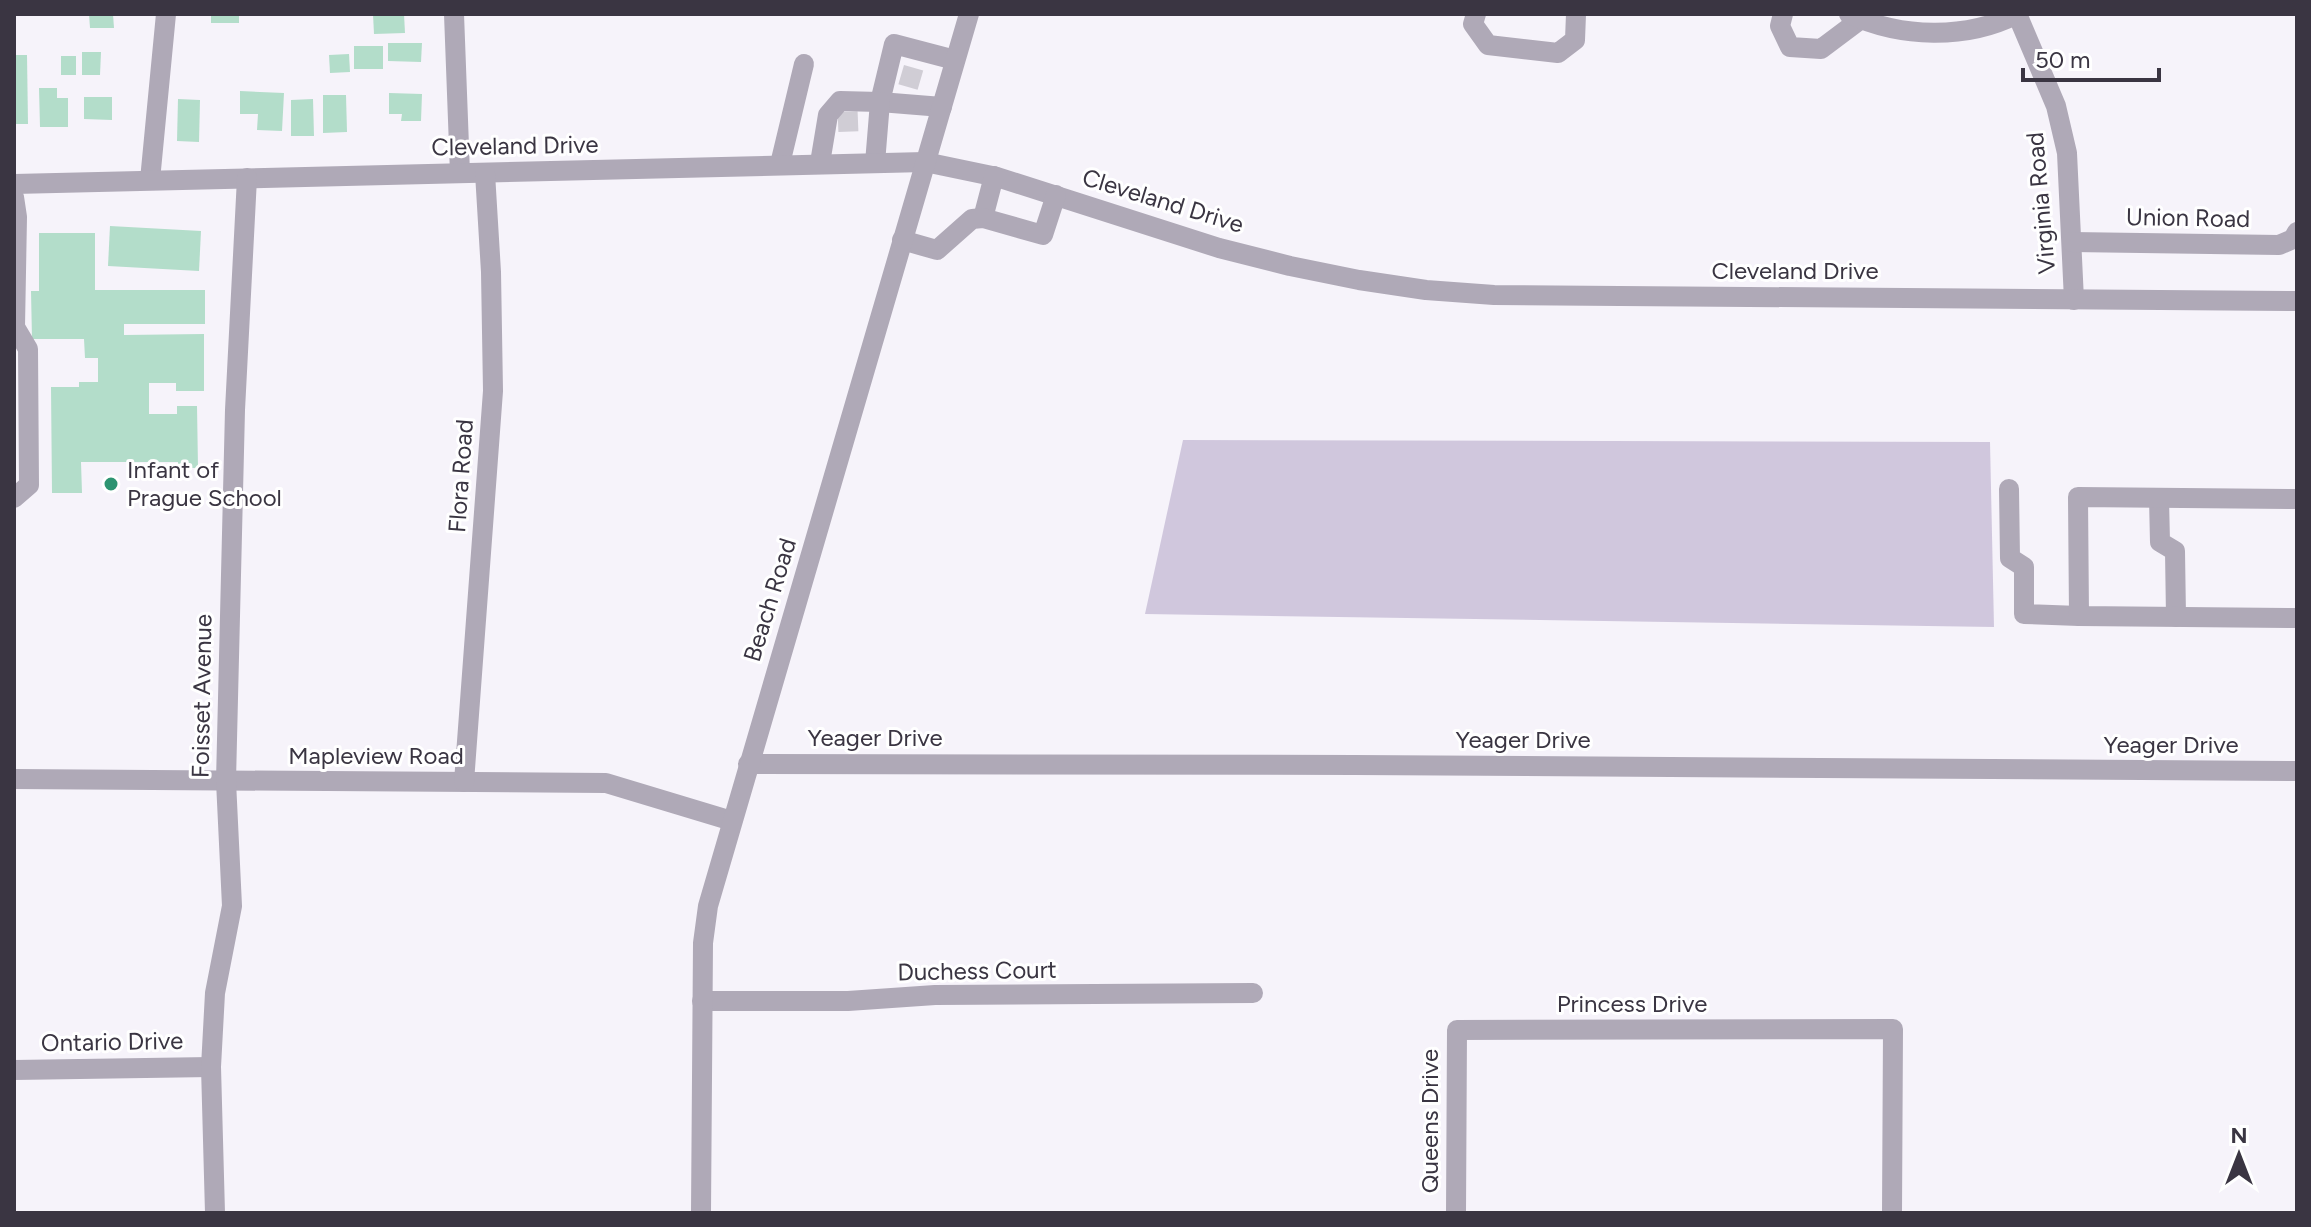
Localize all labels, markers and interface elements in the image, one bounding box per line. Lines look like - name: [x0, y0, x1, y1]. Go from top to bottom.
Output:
- scale bar: [2023, 32, 2159, 82]
- text: 50 m: [2035, 45, 2091, 74]
- street label: Cleveland Drive: [431, 130, 599, 161]
- street label: Virginia Road: [2020, 131, 2061, 275]
- street label: Cleveland Drive: [1079, 162, 1247, 239]
- street label: Union Road: [2126, 202, 2250, 233]
- street label: Cleveland Drive: [1711, 256, 1879, 285]
- street label: Flora Road: [442, 418, 479, 534]
- place label: Infant of Prague School: [127, 455, 282, 512]
- marker: Infant of Prague School: [102, 475, 120, 493]
- street label: Beach Road: [737, 535, 802, 665]
- street label: Foisset Avenue: [186, 614, 217, 778]
- street label: Yeager Drive: [807, 723, 943, 752]
- street label: Yeager Drive: [1455, 725, 1591, 754]
- street label: Yeager Drive: [2103, 730, 2239, 759]
- street label: Mapleview Road: [288, 741, 464, 770]
- street label: Duchess Court: [897, 955, 1057, 986]
- street label: Princess Drive: [1557, 989, 1707, 1018]
- street label: Ontario Drive: [41, 1026, 183, 1057]
- street label: Queens Drive: [1415, 1049, 1444, 1193]
- north arrow: [2199, 1115, 2279, 1195]
- text: N: [2230, 1122, 2248, 1149]

